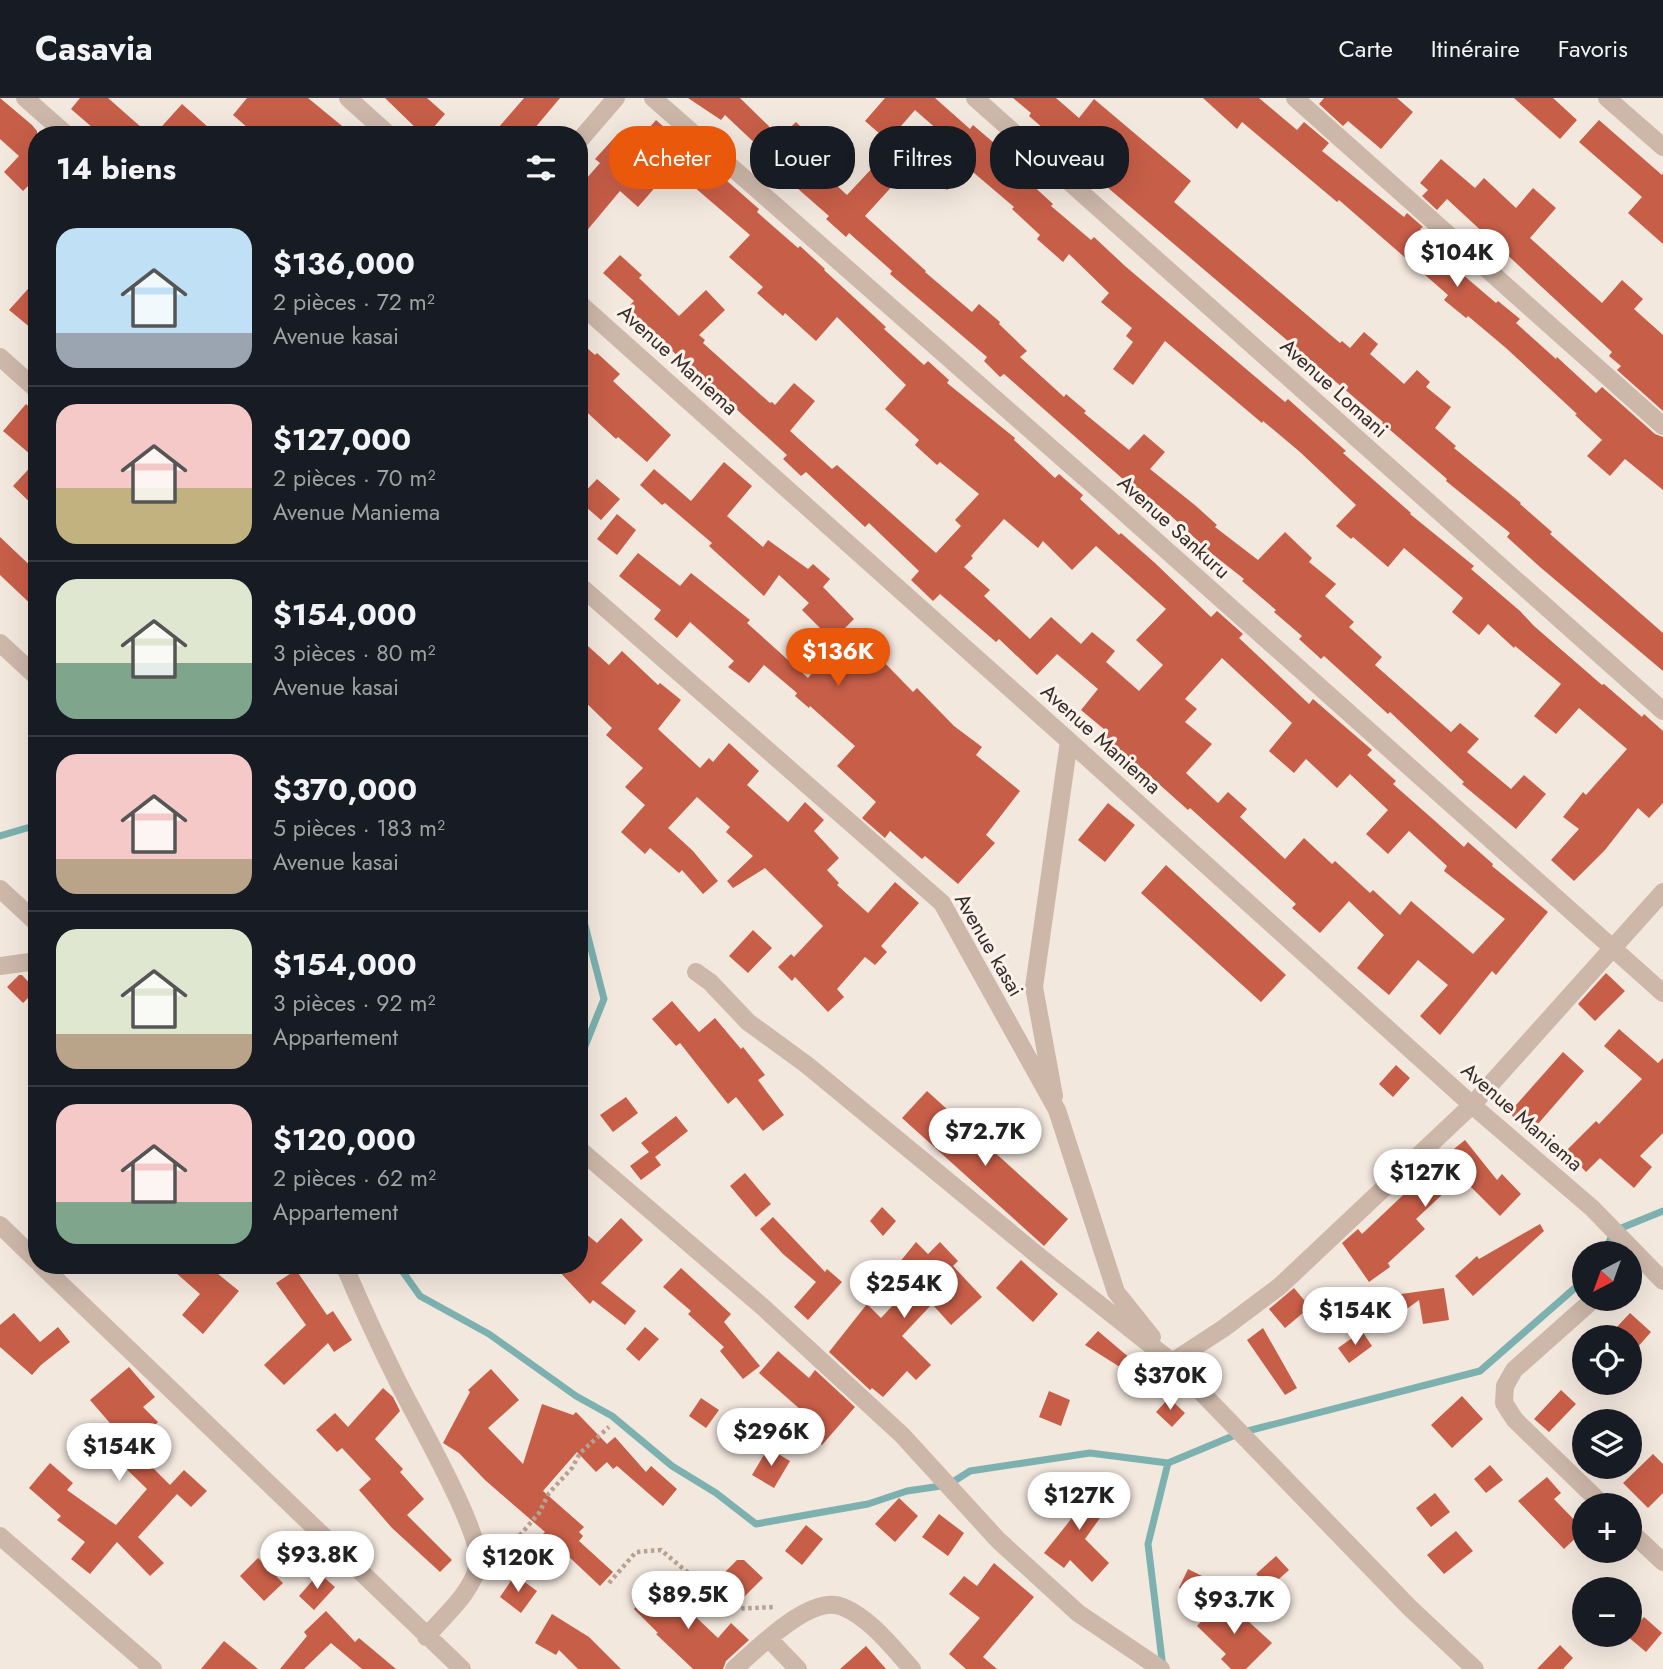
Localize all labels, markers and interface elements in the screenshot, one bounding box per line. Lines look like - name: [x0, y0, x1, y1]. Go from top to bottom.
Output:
- text: Casavia: [35, 25, 153, 72]
- text: Carte: [1338, 31, 1393, 66]
- text: Itinéraire: [1431, 31, 1520, 66]
- text: Favoris: [1558, 31, 1628, 66]
- chip: Acheter: [609, 126, 736, 189]
- chip: Louer: [750, 126, 855, 189]
- chip: Filtres: [869, 126, 976, 189]
- chip: Nouveau: [990, 126, 1129, 189]
- text: 14 biens: [56, 147, 176, 190]
- icon: filters: [522, 149, 560, 187]
- pin: $104K: [1408, 230, 1506, 289]
- text: $104K: [1420, 235, 1494, 269]
- text: $136,000: [273, 242, 415, 285]
- icon: home: [112, 256, 196, 340]
- text: 2 pièces · 72 m²: [273, 285, 435, 319]
- street label: Avenue Maniema: [611, 298, 745, 422]
- text: Avenue kasai: [273, 319, 399, 353]
- street label: Avenue Lomani: [1274, 331, 1394, 445]
- text: $127,000: [273, 418, 411, 461]
- icon: home: [112, 432, 196, 516]
- text: 2 pièces · 70 m²: [273, 461, 435, 495]
- street label: Avenue Sankuru: [1111, 468, 1237, 586]
- text: Avenue Maniema: [273, 495, 440, 529]
- text: $154,000: [273, 593, 417, 636]
- icon: home: [112, 607, 196, 691]
- pin: $136K: [789, 628, 887, 688]
- text: $136K: [802, 634, 874, 668]
- text: 3 pièces · 80 m²: [273, 636, 435, 670]
- text: Avenue kasai: [273, 670, 399, 704]
- street label: Avenue Maniema: [1034, 677, 1168, 801]
- text: $370,000: [273, 768, 417, 811]
- icon: home: [112, 782, 196, 866]
- text: 5 pièces · 183 m²: [273, 811, 445, 845]
- text: Avenue kasai: [273, 845, 399, 879]
- street label: Avenue kasai: [947, 888, 1031, 1002]
- text: $154,000: [273, 943, 417, 986]
- icon: home: [112, 957, 196, 1041]
- text: 3 pièces · 92 m²: [273, 986, 435, 1020]
- text: Appartement: [273, 1020, 398, 1054]
- street label: Avenue Maniema: [1455, 1056, 1589, 1178]
- pin: $72.7K: [928, 1108, 1042, 1168]
- text: $72.7K: [945, 1114, 1025, 1148]
- text: $120,000: [273, 1118, 416, 1161]
- icon: home: [112, 1132, 196, 1216]
- pin: $127K: [1376, 1150, 1474, 1209]
- text: $127K: [1389, 1155, 1461, 1189]
- text: 2 pièces · 62 m²: [273, 1161, 436, 1195]
- text: Appartement: [273, 1195, 398, 1229]
- north arrow: [1572, 1241, 1642, 1311]
- map controls: [1572, 1241, 1642, 1647]
- pin: $254K: [855, 1260, 953, 1320]
- text: $254K: [866, 1266, 942, 1300]
- pin: $154K: [1306, 1288, 1404, 1347]
- text: $154K: [1319, 1293, 1391, 1327]
- button: locate: [1572, 1325, 1642, 1395]
- pin: $370K: [1121, 1352, 1219, 1412]
- text: $370K: [1133, 1358, 1207, 1392]
- pin: $296K: [722, 1408, 820, 1468]
- button: layers: [1572, 1409, 1642, 1479]
- text: $296K: [733, 1414, 809, 1448]
- pin: $154K: [70, 1424, 168, 1483]
- text: $154K: [83, 1429, 155, 1463]
- pin: $127K: [1030, 1472, 1128, 1532]
- text: $127K: [1043, 1478, 1115, 1512]
- button: +: [1572, 1493, 1642, 1563]
- pin: $93.8K: [260, 1532, 374, 1591]
- pin: $120K: [469, 1534, 567, 1594]
- text: $93.8K: [276, 1537, 358, 1571]
- text: $120K: [482, 1540, 554, 1574]
- pin: $89.5K: [631, 1572, 745, 1631]
- pin: $93.7K: [1177, 1576, 1291, 1636]
- text: $89.5K: [648, 1577, 728, 1611]
- button: −: [1572, 1577, 1642, 1647]
- text: $93.7K: [1194, 1582, 1274, 1616]

